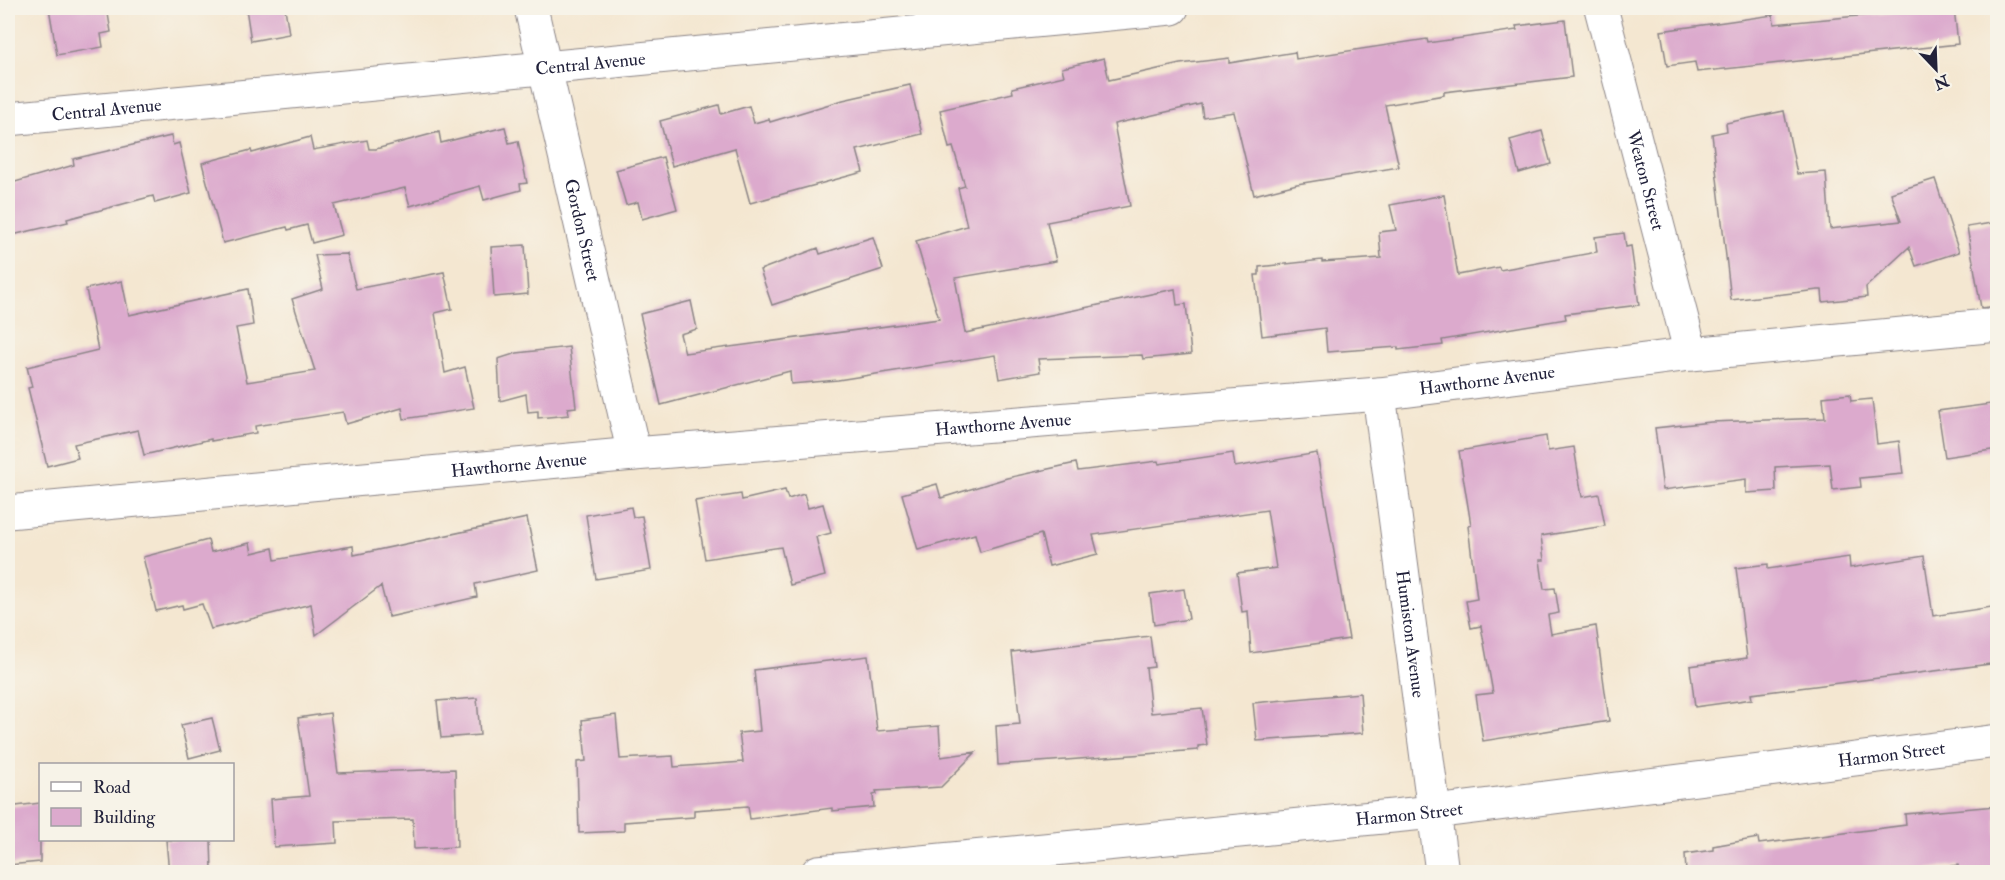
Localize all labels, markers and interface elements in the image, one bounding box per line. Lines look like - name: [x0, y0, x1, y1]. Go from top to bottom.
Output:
- north arrow: [1906, 39, 1966, 99]
- street label: Central Avenue: [534, 47, 647, 80]
- text: N: [1930, 69, 1953, 94]
- street label: Central Avenue: [50, 93, 163, 126]
- street label: Weaton Street: [1622, 127, 1670, 233]
- street label: Gordon Street: [559, 177, 605, 284]
- street label: Hawthorne Avenue: [1418, 360, 1557, 400]
- street label: Hawthorne Avenue: [934, 407, 1073, 441]
- street label: Hawthorne Avenue: [450, 447, 588, 482]
- street label: Humiston Avenue: [1391, 569, 1430, 700]
- street label: Harmon Street: [1836, 736, 1947, 773]
- legend: [39, 763, 234, 841]
- text: Road: [93, 776, 131, 799]
- street label: Harmon Street: [1354, 797, 1464, 831]
- text: Building: [93, 806, 156, 829]

